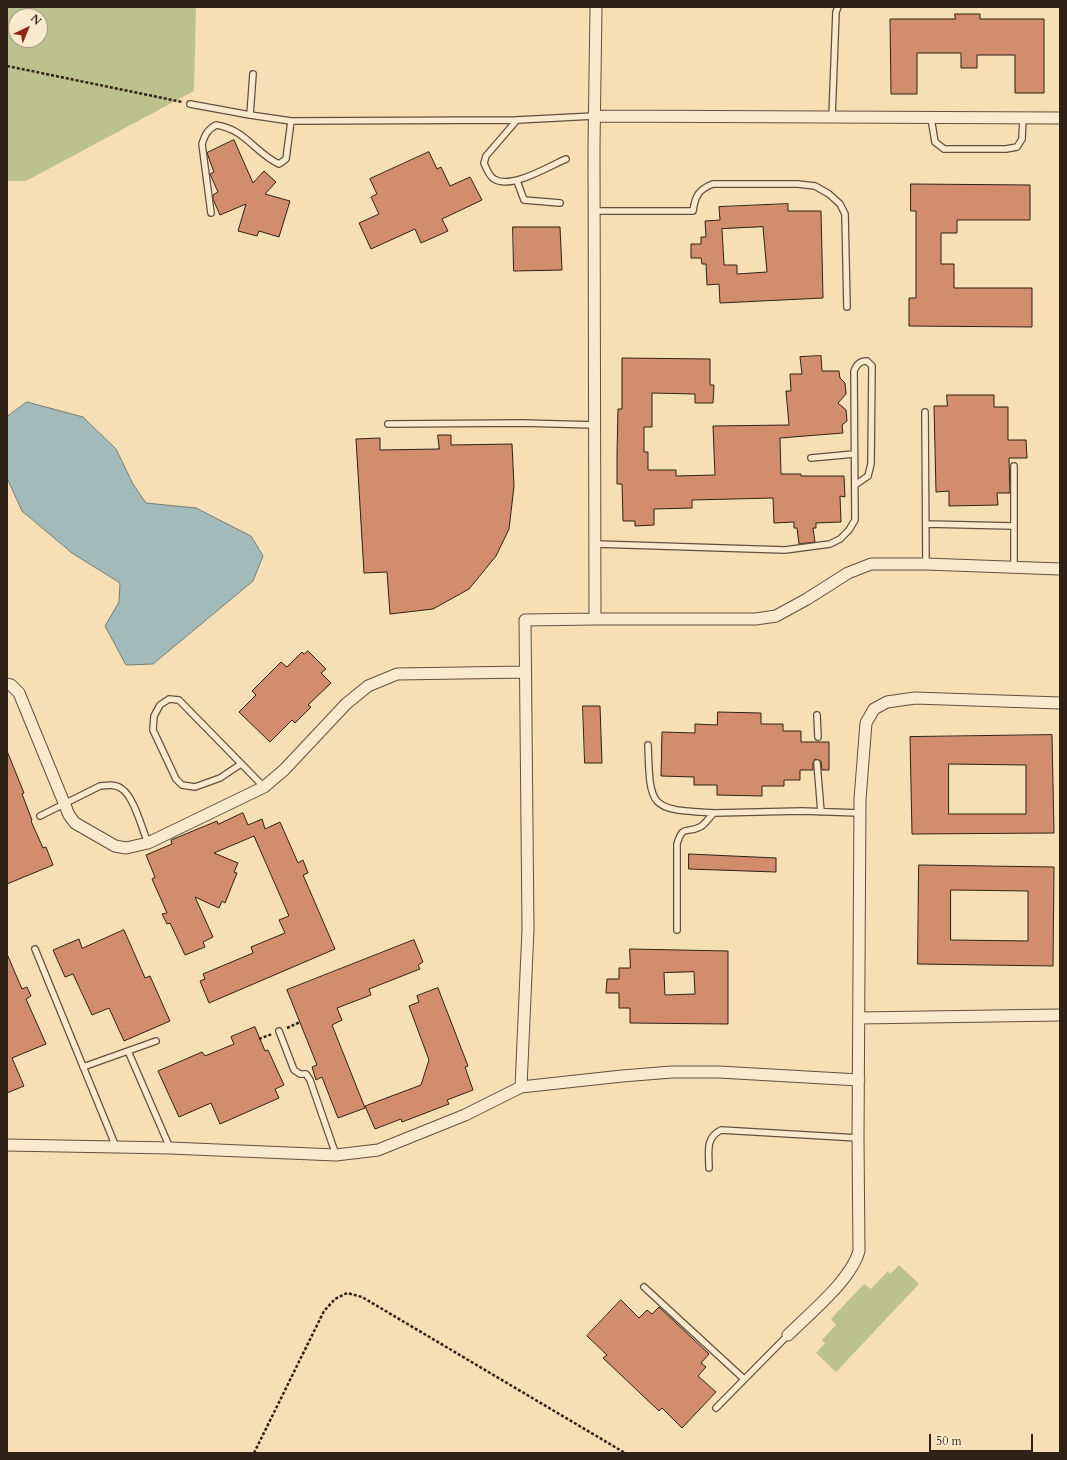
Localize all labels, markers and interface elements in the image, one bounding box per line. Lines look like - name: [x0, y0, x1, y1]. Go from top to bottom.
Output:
- north arrow: [8, 8, 48, 48]
- text: N: [27, 11, 45, 28]
- scale bar: [931, 1426, 1035, 1452]
- text: 50 m: [936, 1433, 962, 1449]

